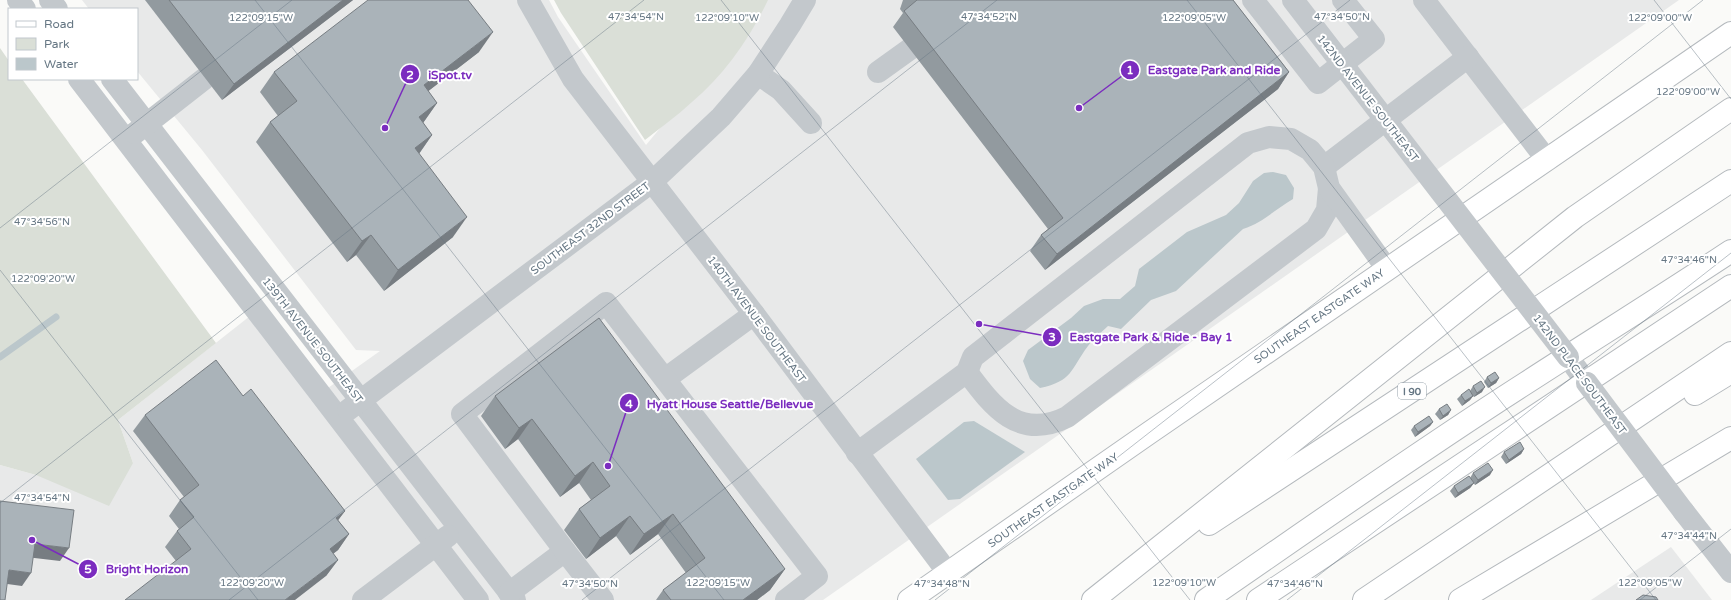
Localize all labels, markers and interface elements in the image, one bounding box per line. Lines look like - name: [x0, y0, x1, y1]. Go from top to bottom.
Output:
- legend: [8, 8, 138, 80]
- text: 47°34'54"N: [608, 11, 664, 23]
- text: 47°34'52"N: [961, 11, 1017, 23]
- text: 47°34'50"N: [1314, 11, 1370, 23]
- text: 122°09'15"W: [229, 12, 293, 24]
- text: 122°09'10"W: [695, 12, 759, 24]
- text: 122°09'05"W: [1162, 12, 1226, 24]
- text: 122°09'00"W: [1628, 12, 1692, 24]
- text: Road: [44, 17, 74, 31]
- street label: 142ND AVENUE SOUTHEAST: [1314, 32, 1421, 165]
- text: Park: [44, 37, 70, 51]
- text: Water: [44, 57, 79, 71]
- callout: Eastgate Park and Ride: [1120, 58, 1288, 82]
- callout: iSpot.tv: [400, 62, 480, 86]
- text: 1: [1126, 63, 1134, 77]
- text: Eastgate Park and Ride: [1148, 63, 1280, 78]
- text: 2: [406, 68, 414, 82]
- text: iSpot.tv: [428, 68, 472, 83]
- text: 122°09'00"W: [1656, 86, 1720, 98]
- street label: SOUTHEAST 32ND STREET: [528, 179, 653, 277]
- text: 47°34'56"N: [14, 216, 70, 228]
- street label: 140TH AVENUE SOUTHEAST: [705, 253, 809, 385]
- text: 47°34'46"N: [1661, 254, 1717, 266]
- street label: SOUTHEAST EASTGATE WAY: [1252, 266, 1387, 367]
- text: 122°09'20"W: [11, 273, 75, 285]
- street label: 139TH AVENUE SOUTHEAST: [260, 275, 366, 406]
- street label: 142ND PLACE SOUTHEAST: [1530, 312, 1629, 437]
- callout: Eastgate Park & Ride - Bay 1: [1042, 325, 1241, 349]
- text: 3: [1048, 330, 1056, 344]
- text: Eastgate Park & Ride - Bay 1: [1070, 330, 1232, 345]
- road number: I 90: [1398, 383, 1426, 399]
- callout: Hyatt House Seattle/Bellevue: [619, 391, 822, 415]
- text: 4: [625, 397, 633, 411]
- text: Hyatt House Seattle/Bellevue: [647, 397, 814, 412]
- street label: SOUTHEAST EASTGATE WAY: [986, 450, 1121, 551]
- text: 47°34'54"N: [14, 492, 70, 504]
- text: 47°34'44"N: [1661, 530, 1717, 542]
- callout: Bright Horizon: [78, 557, 197, 581]
- text: 5: [84, 562, 92, 576]
- text: Bright Horizon: [106, 562, 188, 577]
- text: 122°09'20"W: [220, 577, 284, 589]
- text: 122°09'15"W: [686, 577, 750, 589]
- text: 122°09'10"W: [1152, 577, 1216, 589]
- text: 122°09'05"W: [1618, 577, 1682, 589]
- text: 47°34'50"N: [562, 578, 618, 590]
- text: 47°34'48"N: [914, 578, 970, 590]
- text: 47°34'46"N: [1267, 578, 1323, 590]

